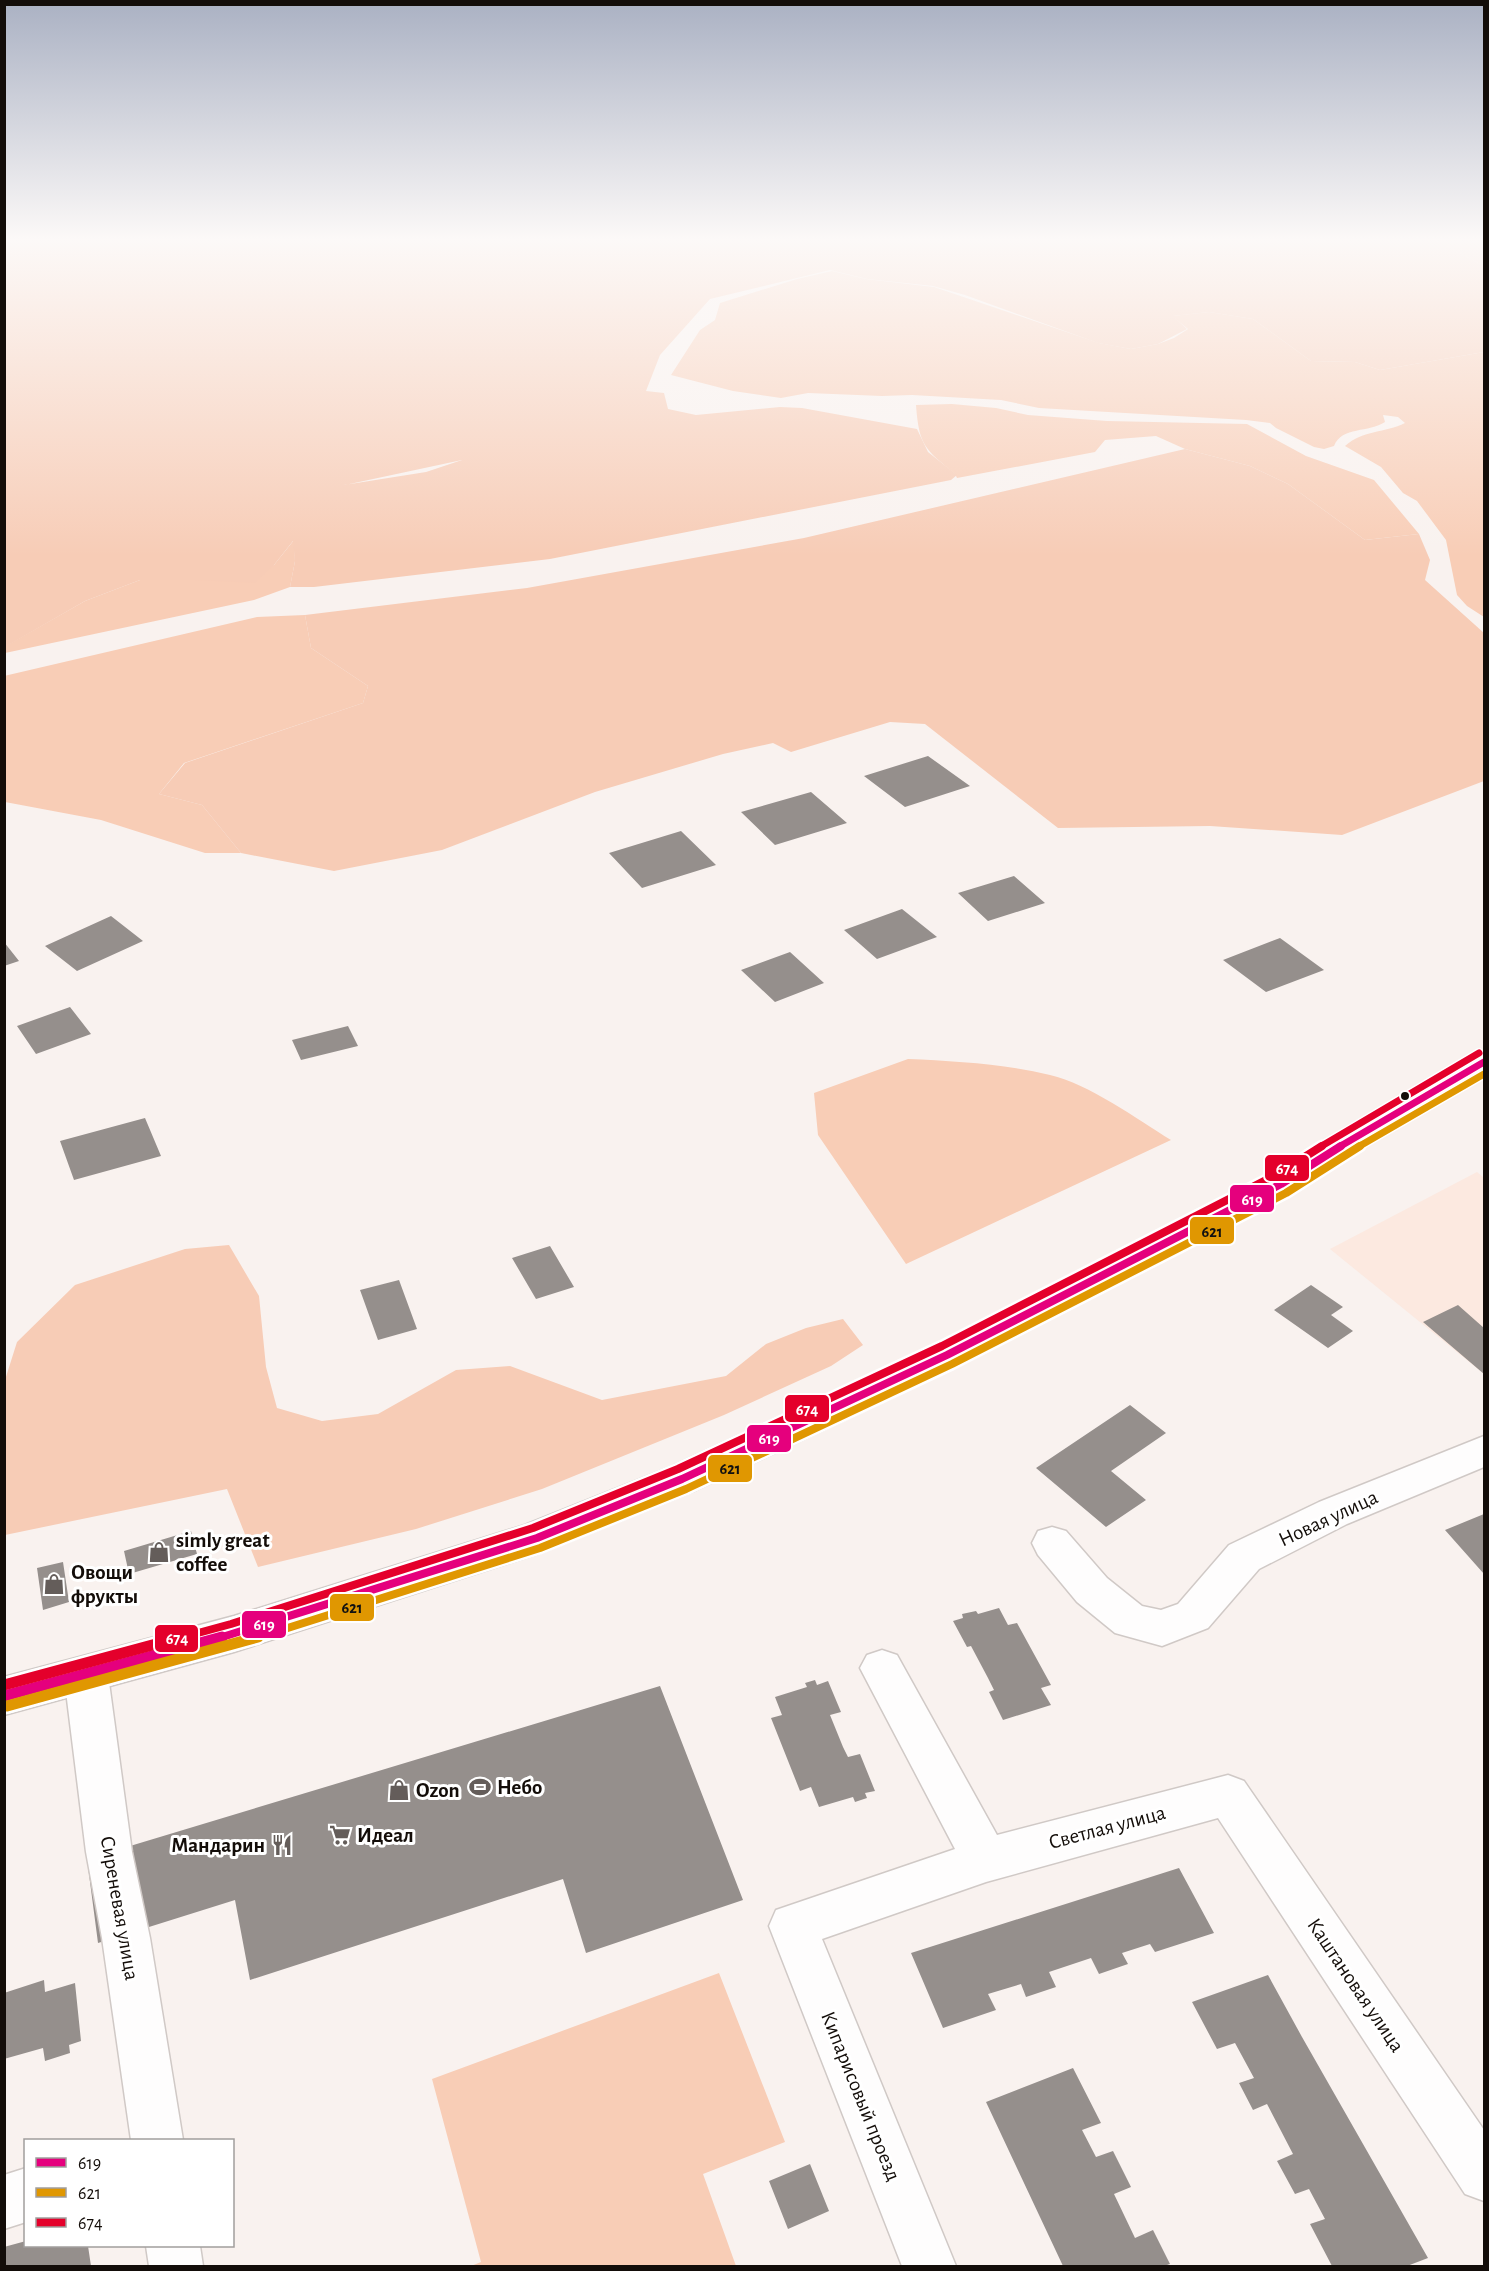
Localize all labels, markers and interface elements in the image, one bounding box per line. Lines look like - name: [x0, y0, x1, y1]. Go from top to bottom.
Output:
- unlabelled marker: [1399, 1090, 1411, 1102]
- line badge: 674: [1264, 1154, 1310, 1182]
- text: 674: [1276, 1161, 1298, 1177]
- line badge: 619: [1229, 1184, 1275, 1213]
- text: 619: [1241, 1192, 1263, 1208]
- line badge: 621: [1189, 1216, 1235, 1245]
- text: 621: [1201, 1224, 1223, 1240]
- line badge: 674: [784, 1394, 830, 1423]
- text: 674: [796, 1402, 818, 1418]
- line badge: 619: [746, 1424, 792, 1453]
- text: 619: [758, 1431, 780, 1447]
- line badge: 621: [707, 1454, 753, 1483]
- text: 621: [719, 1461, 741, 1477]
- street label: Новая улица: [1275, 1486, 1381, 1551]
- place label: simly great coffee: [176, 1530, 270, 1575]
- shop icon: simly great coffee: [147, 1540, 171, 1564]
- place label: Овощи фрукты: [71, 1562, 138, 1607]
- shop icon: Овощи фрукты: [42, 1572, 66, 1596]
- line badge: 621: [329, 1593, 375, 1622]
- text: 621: [341, 1600, 363, 1616]
- line badge: 619: [241, 1610, 287, 1639]
- text: 619: [253, 1617, 275, 1633]
- line badge: 674: [154, 1624, 199, 1653]
- text: 674: [166, 1631, 188, 1647]
- sports icon: Небо: [468, 1775, 492, 1799]
- place label: Небо: [497, 1777, 542, 1798]
- shop icon: Ozon: [387, 1778, 411, 1802]
- place label: Ozon: [416, 1780, 460, 1801]
- street label: Светлая улица: [1046, 1802, 1168, 1853]
- supermarket icon: Идеал: [328, 1823, 352, 1847]
- place label: Идеал: [357, 1825, 414, 1846]
- restaurant icon: Мандарин: [270, 1833, 294, 1857]
- street label: Сиреневая улица: [96, 1834, 143, 1982]
- place label: Мандарин: [171, 1835, 265, 1856]
- street label: Каштановая улица: [1303, 1915, 1408, 2056]
- street label: Кипарисовый проезд: [817, 2008, 904, 2184]
- legend: [24, 2139, 234, 2247]
- text: 619: [78, 2155, 101, 2173]
- text: 621: [78, 2185, 101, 2203]
- text: 674: [78, 2215, 103, 2233]

